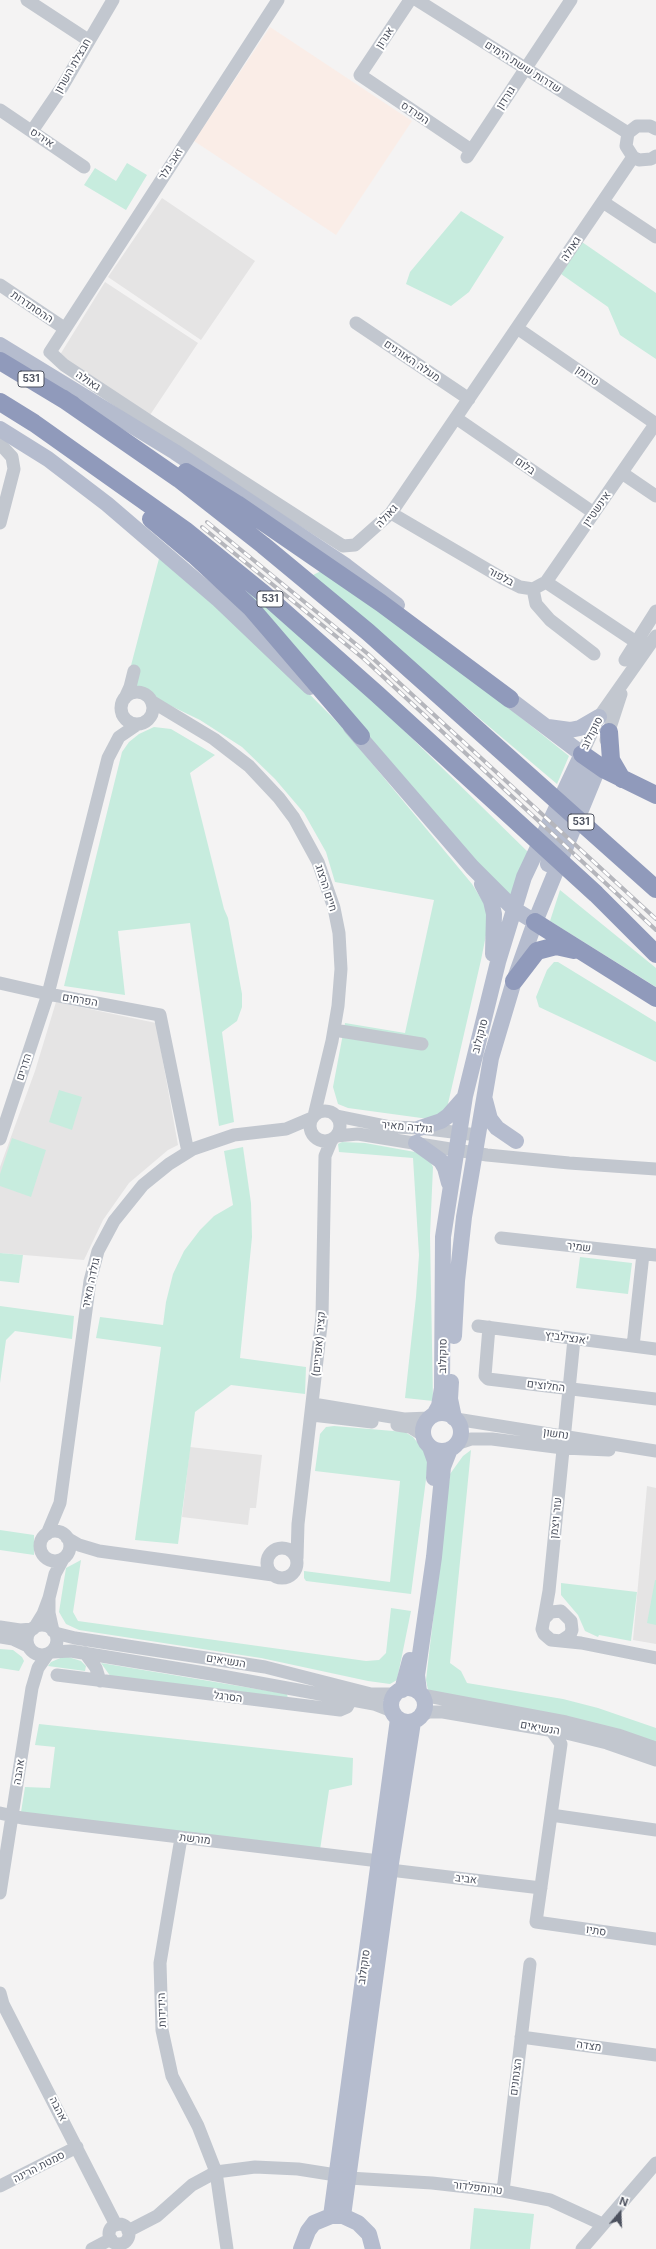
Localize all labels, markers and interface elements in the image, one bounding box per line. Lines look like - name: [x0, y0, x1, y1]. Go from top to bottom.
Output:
- street label: אגרון: [373, 25, 397, 51]
- street label: חבצלת השרון: [52, 36, 94, 96]
- street label: שדרות ששת הימים: [482, 38, 564, 96]
- street label: גורדון: [494, 84, 518, 112]
- street label: הפרדס: [398, 99, 432, 127]
- street label: איריס: [27, 125, 57, 151]
- street label: זאב גלר: [156, 146, 186, 182]
- street label: גאולה: [558, 234, 584, 264]
- street label: ההסתדרות: [8, 288, 56, 326]
- street label: מעלה האורנים: [381, 337, 443, 385]
- street label: טרומן: [573, 363, 601, 389]
- street label: גאולה: [73, 368, 103, 394]
- road number: 531: [18, 371, 44, 387]
- street label: בלום: [512, 454, 538, 478]
- street label: אינשטיין: [580, 489, 614, 529]
- street label: גאולה: [373, 502, 401, 530]
- street label: בלפור: [486, 565, 516, 589]
- road number: 531: [257, 591, 283, 607]
- street label: סוקולוב: [578, 714, 606, 752]
- road number: 531: [568, 814, 594, 830]
- street label: חיים הרצוג: [312, 863, 340, 913]
- street label: הפרחים: [61, 990, 99, 1010]
- street label: סוקולוב: [469, 1017, 491, 1055]
- street label: הדרים: [13, 1052, 35, 1082]
- street label: גולדה מאיר: [381, 1118, 433, 1136]
- street label: שמיר: [566, 1239, 592, 1255]
- street label: גולדה מאיר: [79, 1257, 103, 1309]
- street label: קציר (אפריים): [310, 1311, 328, 1377]
- street label: אנצילביץ': [544, 1328, 590, 1348]
- street label: סוקולוב: [436, 1338, 450, 1374]
- street label: החלוצים: [526, 1377, 566, 1395]
- street label: נחשון: [542, 1426, 570, 1442]
- street label: עזר ויצמן: [547, 1497, 565, 1539]
- street label: הנשיאים: [205, 1651, 247, 1671]
- street label: הסרגל: [213, 1689, 243, 1705]
- street label: הנשיאים: [519, 1718, 561, 1738]
- street label: אהבה: [10, 1758, 28, 1786]
- street label: מורשת: [179, 1831, 211, 1847]
- street label: אביב: [454, 1871, 478, 1887]
- street label: סתיו: [585, 1923, 607, 1939]
- street label: סוקולוב: [355, 1949, 373, 1985]
- street label: הידידות: [155, 1992, 169, 2028]
- street label: מצדה: [576, 2038, 602, 2054]
- street label: הצנחנים: [507, 2058, 525, 2096]
- street label: אהבה: [46, 2095, 70, 2123]
- street label: סמטת הרינה: [11, 2148, 67, 2186]
- street label: טרומפלדור: [453, 2178, 503, 2198]
- north arrow: [600, 2193, 640, 2233]
- text: N: [618, 2194, 630, 2210]

